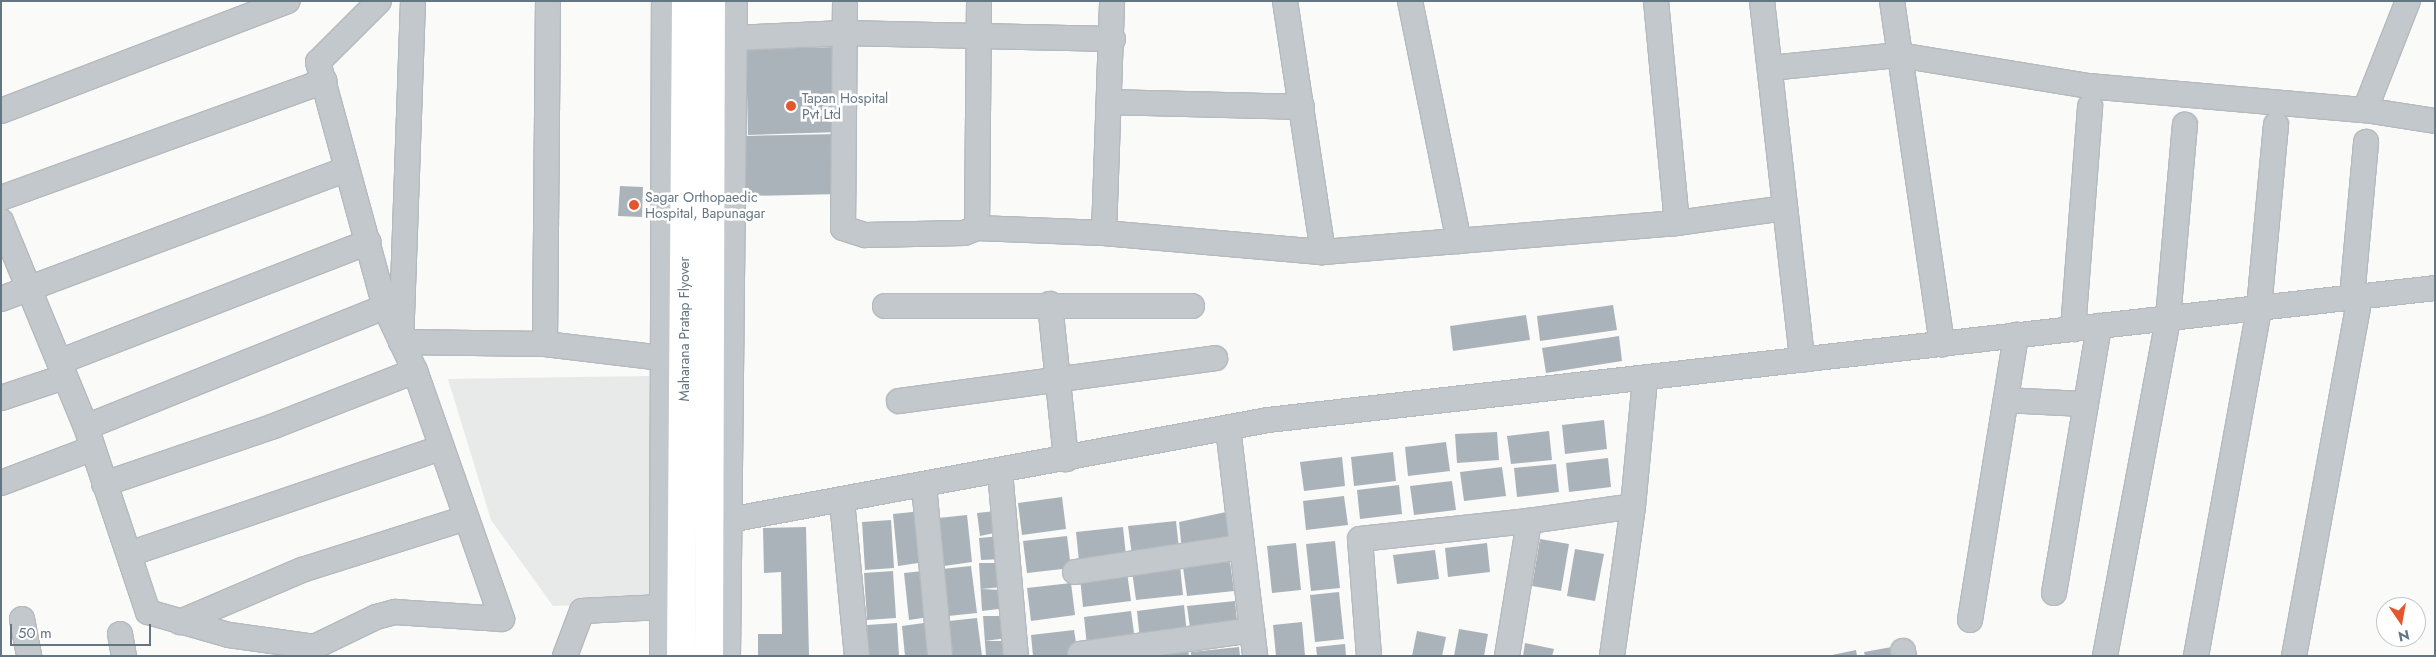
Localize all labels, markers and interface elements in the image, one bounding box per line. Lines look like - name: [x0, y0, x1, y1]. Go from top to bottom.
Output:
- place label: Tapan Hospital Pvt Ltd: [802, 90, 888, 122]
- marker: Tapan Hospital Pvt Ltd: [784, 99, 798, 113]
- place label: Sagar Orthopaedic Hospital, Bapunagar: [645, 189, 765, 222]
- marker: Sagar Orthopaedic Hospital, Bapunagar: [627, 198, 641, 212]
- street label: Maharana Pratap Flyover: [676, 257, 692, 401]
- north arrow: [2376, 597, 2426, 647]
- scale bar: [12, 614, 154, 646]
- text: 50 m: [18, 622, 52, 644]
- text: N: [2396, 625, 2411, 647]

